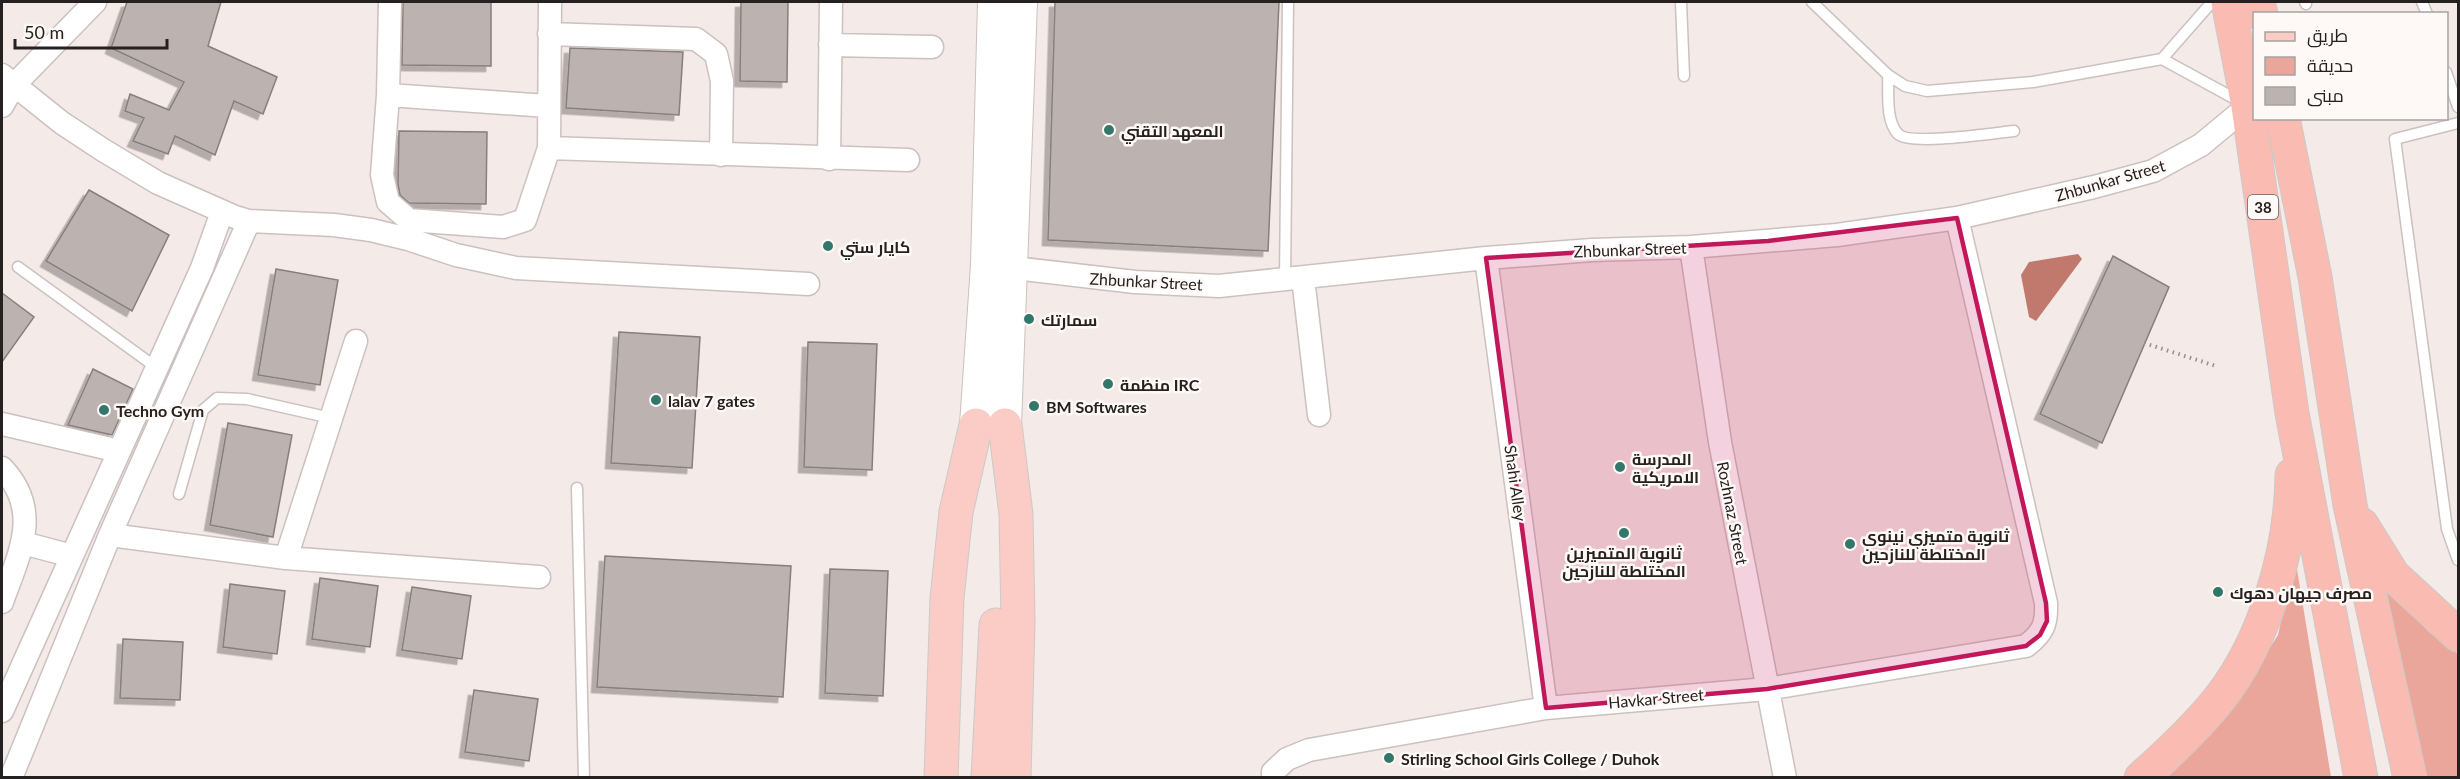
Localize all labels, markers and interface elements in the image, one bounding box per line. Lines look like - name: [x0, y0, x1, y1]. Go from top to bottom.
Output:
- scale bar: [15, 12, 166, 50]
- legend: [2253, 12, 2448, 120]
- text: 50 m: [24, 21, 64, 43]
- text: طريق: [2307, 24, 2348, 48]
- text: حديقة: [2307, 54, 2353, 76]
- text: مبنى: [2307, 84, 2344, 107]
- place label: المعهد التقني: [1121, 121, 1223, 144]
- marker: المعهد التقني: [1102, 123, 1116, 137]
- street label: Zhbunkar Street: [2053, 155, 2167, 205]
- road number: 38: [2248, 195, 2278, 219]
- place label: كايار ستي: [840, 237, 910, 260]
- street label: Zhbunkar Street: [1573, 238, 1687, 260]
- marker: كايار ستي: [821, 239, 835, 253]
- street label: Zhbunkar Street: [1089, 269, 1203, 293]
- place label: سمارتك: [1041, 310, 1097, 330]
- marker: سمارتك: [1022, 312, 1036, 326]
- place label: منظمة IRC: [1120, 375, 1200, 394]
- marker: منظمة IRC: [1101, 377, 1115, 391]
- place label: lalav 7 gates: [668, 391, 755, 410]
- marker: lalav 7 gates: [649, 393, 663, 407]
- place label: BM Softwares: [1046, 397, 1147, 416]
- marker: BM Softwares: [1027, 399, 1041, 413]
- place label: Techno Gym: [116, 401, 204, 420]
- marker: Techno Gym: [97, 403, 111, 417]
- street label: Shahi Alley: [1501, 444, 1531, 523]
- place label: المدرسة الامريكية: [1632, 449, 1699, 487]
- marker: المدرسة الامريكية: [1613, 460, 1627, 474]
- street label: Rozhnaz Street: [1714, 460, 1752, 567]
- marker: ثانوية المتميزين المختلطة للنازحين: [1617, 526, 1631, 540]
- place label: ثانوية متميزي نينوى المختلطة للنازحين: [1862, 526, 2010, 564]
- marker: ثانوية متميزي نينوى المختلطة للنازحين: [1843, 537, 1857, 551]
- place label: ثانوية المتميزين المختلطة للنازحين: [1562, 543, 1686, 581]
- place label: مصرف جيهان دهوك: [2230, 583, 2372, 603]
- marker: مصرف جيهان دهوك: [2211, 585, 2225, 599]
- street label: Havkar Street: [1607, 684, 1705, 712]
- place label: Stirling School Girls College / Duhok: [1401, 749, 1660, 768]
- marker: Stirling School Girls College / Duhok: [1382, 751, 1396, 765]

